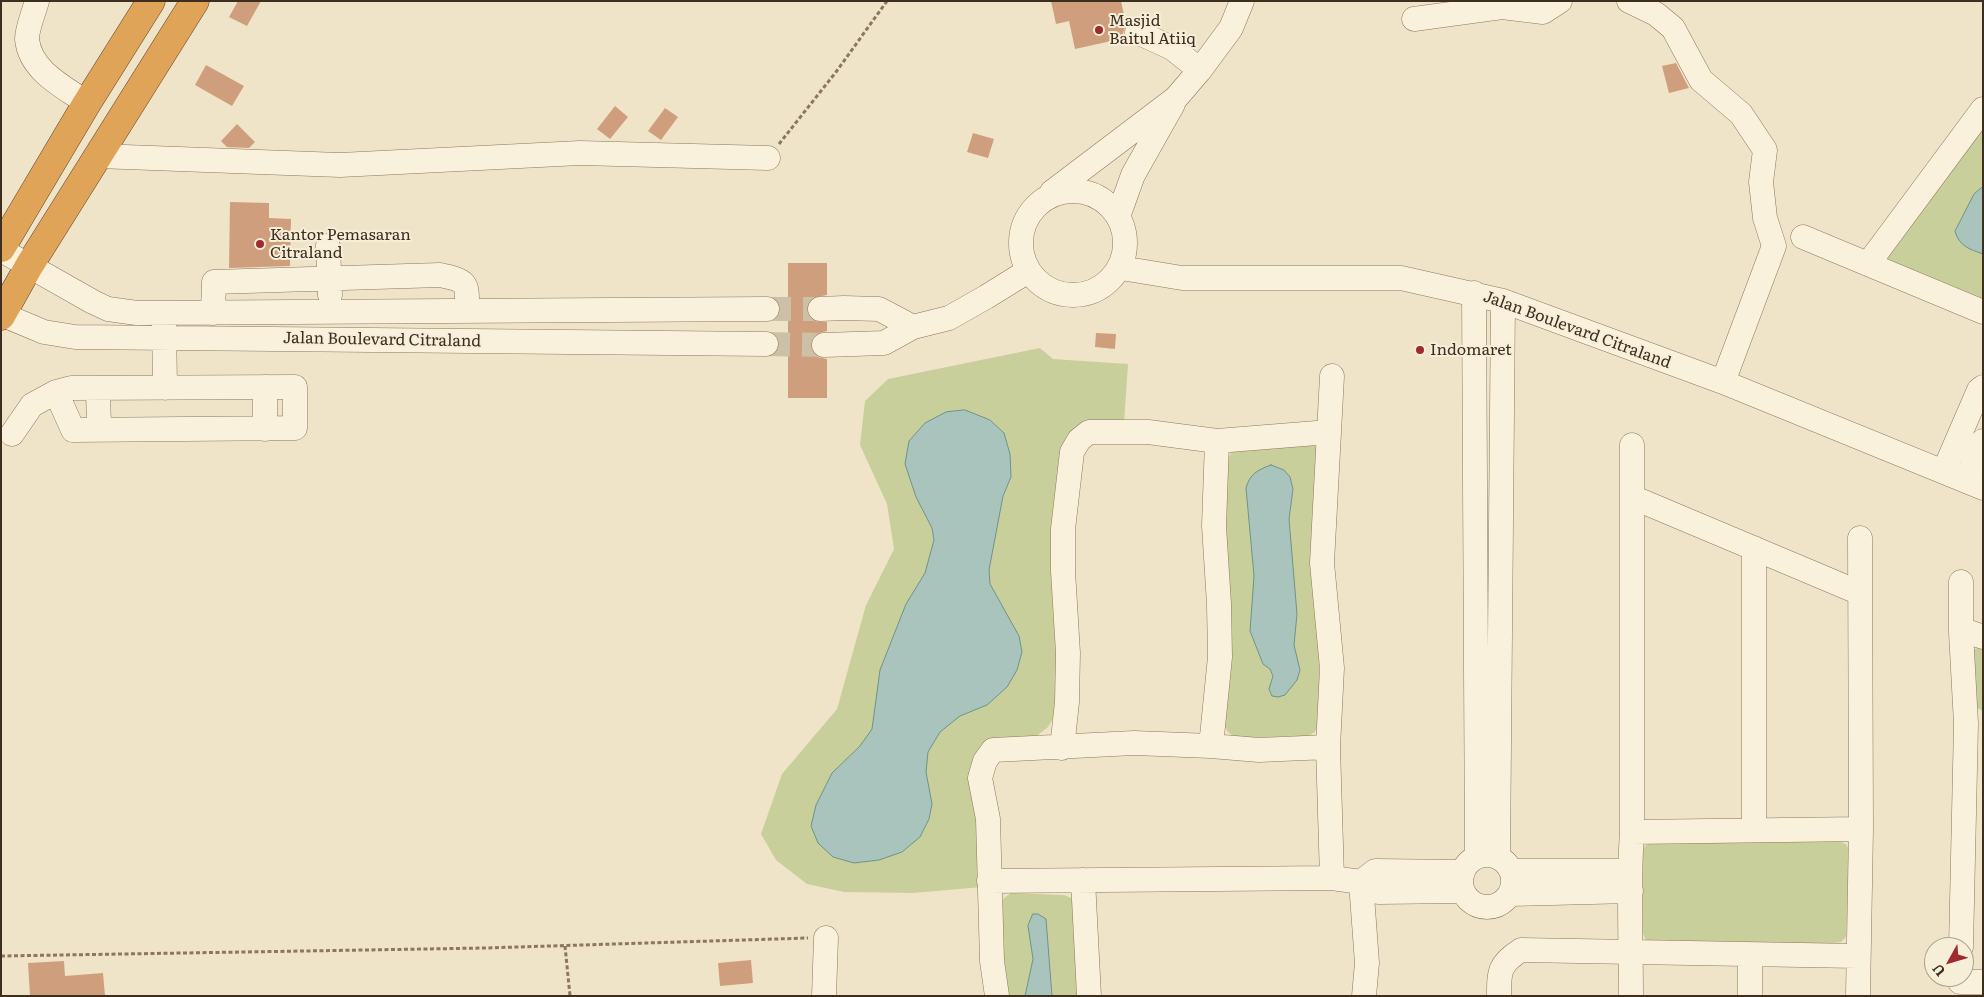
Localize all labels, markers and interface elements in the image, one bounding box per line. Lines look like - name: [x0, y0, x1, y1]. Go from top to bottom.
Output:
- place label: Masjid Baitul Atiiq: [1109, 11, 1196, 49]
- marker: Masjid Baitul Atiiq: [1093, 24, 1105, 36]
- place label: Kantor Pemasaran Citraland: [270, 225, 411, 263]
- marker: Kantor Pemasaran Citraland: [254, 238, 266, 250]
- street label: Jalan Boulevard Citraland: [1481, 287, 1673, 373]
- street label: Jalan Boulevard Citraland: [283, 329, 481, 351]
- place label: Indomaret: [1430, 340, 1512, 360]
- marker: Indomaret: [1414, 344, 1426, 356]
- north arrow: [1924, 937, 1974, 987]
- text: U: [1927, 960, 1949, 981]

